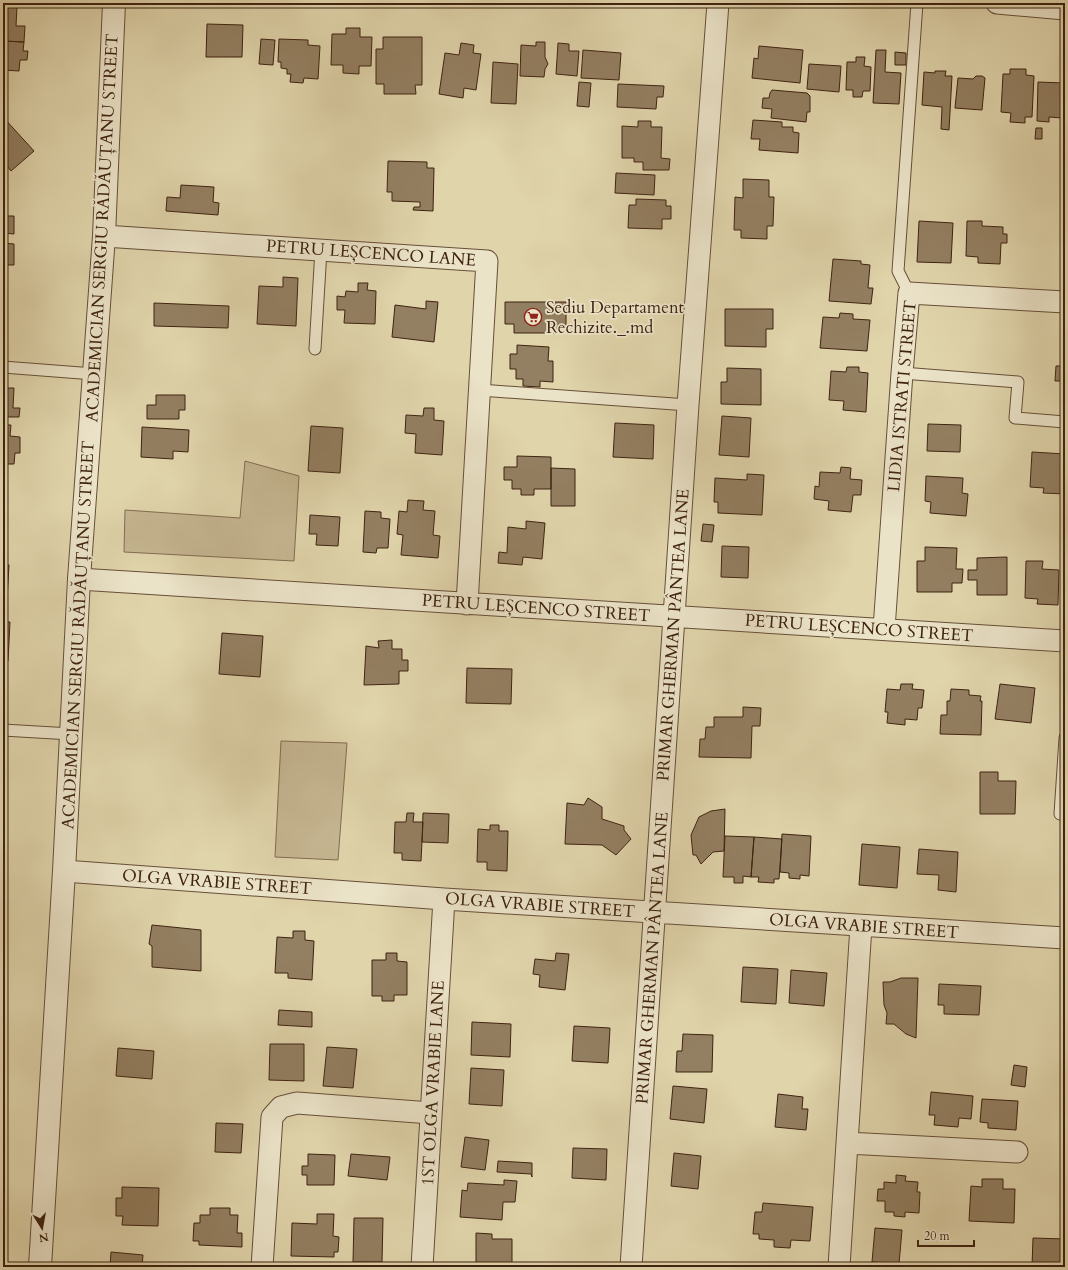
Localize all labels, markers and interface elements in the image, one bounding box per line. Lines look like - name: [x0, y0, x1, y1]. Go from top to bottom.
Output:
- street label: ACADEMICIAN SERGIU RĂDĂUȚANU STREET: [80, 33, 124, 423]
- street label: PETRU LEȘCENCO LANE: [265, 234, 477, 272]
- place label: Sediu Departament Rechizite._.md: [546, 296, 685, 339]
- street label: LIDIA ISTRATI STREET: [882, 299, 922, 493]
- supermarket icon: Sediu Departament Rechizite._.md: [523, 307, 543, 327]
- street label: ACADEMICIAN SERGIU RĂDĂUȚANU STREET: [56, 440, 100, 830]
- street label: PRIMAR GHERMAN PÂNTEA LANE: [651, 488, 695, 782]
- street label: PETRU LEȘCENCO STREET: [421, 589, 651, 627]
- street label: PETRU LEȘCENCO STREET: [744, 609, 974, 647]
- street label: PRIMAR GHERMAN PÂNTEA LANE: [630, 811, 674, 1105]
- street label: OLGA VRABIE STREET: [121, 864, 313, 900]
- street label: OLGA VRABIE STREET: [444, 887, 636, 923]
- street label: OLGA VRABIE STREET: [768, 908, 960, 944]
- street label: 1ST OLGA VRABIE LANE: [416, 980, 450, 1186]
- north arrow: [22, 1208, 62, 1248]
- scale bar: [918, 1222, 974, 1248]
- text: 20 m: [924, 1228, 951, 1244]
- text: N: [37, 1229, 50, 1246]

